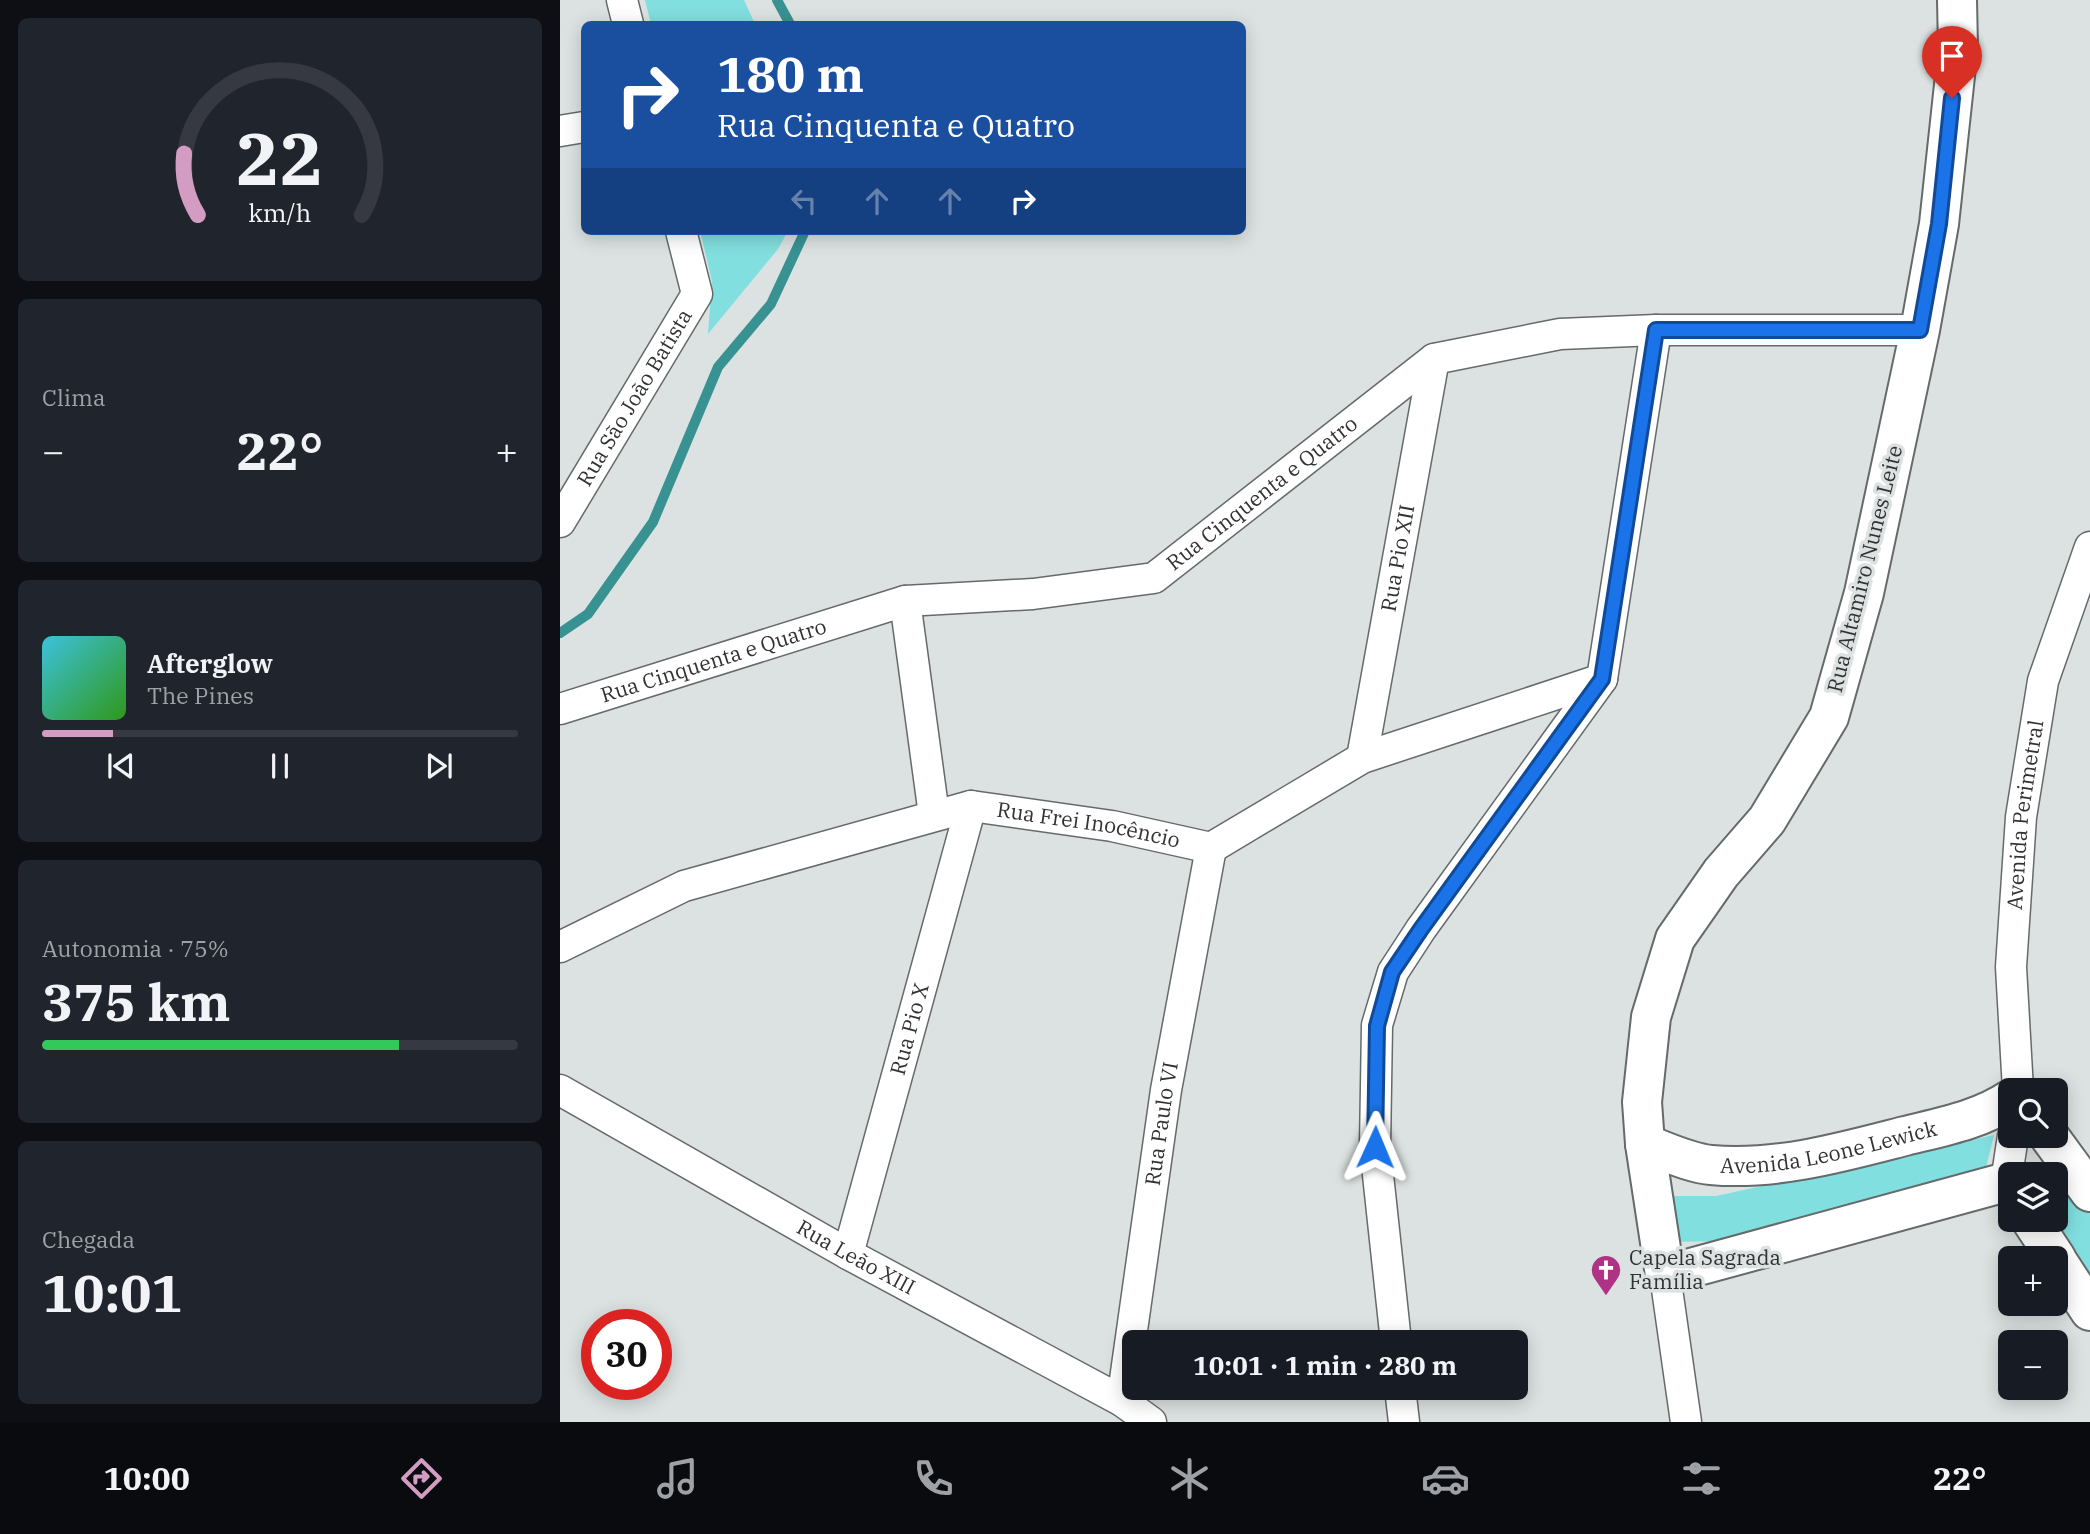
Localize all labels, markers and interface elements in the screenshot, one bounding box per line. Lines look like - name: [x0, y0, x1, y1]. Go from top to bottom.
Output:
- pin: [1922, 26, 1982, 98]
- icon: arrive: [1933, 37, 1971, 75]
- text: 180 m: [717, 42, 864, 105]
- icon: right: [602, 49, 693, 140]
- text: Rua Cinquenta e Quatro: [717, 104, 1075, 146]
- text: 22: [236, 111, 324, 206]
- icon: left: [785, 182, 823, 220]
- icon: ahead: [858, 182, 896, 220]
- icon: ahead: [931, 182, 969, 220]
- icon: right: [1004, 182, 1042, 220]
- text: km/h: [248, 196, 312, 229]
- street label: Rua São João Batista: [570, 303, 698, 491]
- text: Clima: [42, 382, 106, 412]
- street label: Rua Cinquenta e Quatro: [1160, 409, 1363, 576]
- text: 22°: [237, 417, 323, 484]
- text: −: [42, 426, 65, 475]
- text: +: [495, 426, 518, 475]
- street label: Rua Altamiro Nunes Leite: [1820, 442, 1908, 695]
- street label: Rua Pio XII: [1374, 502, 1420, 614]
- street label: Rua Cinquenta e Quatro: [597, 611, 830, 708]
- text: Afterglow: [147, 646, 273, 680]
- text: The Pines: [147, 680, 254, 710]
- street label: Avenida Perimetral: [2000, 718, 2049, 911]
- icon: previous: [102, 747, 140, 785]
- icon: pause: [261, 747, 299, 785]
- icon: next: [420, 747, 458, 785]
- street label: Rua Frei Inocêncio: [995, 795, 1183, 854]
- text: Autonomia · 75%: [42, 933, 229, 963]
- text: 375 km: [42, 968, 231, 1035]
- street label: Rua Pio X: [883, 980, 935, 1078]
- street label: Rua Paulo VI: [1138, 1059, 1184, 1187]
- map controls: [1998, 1078, 2068, 1400]
- button: search: [1998, 1078, 2068, 1148]
- position arrow: [1338, 1110, 1412, 1184]
- street label: Avenida Leone Lewick: [1720, 1114, 1940, 1179]
- button: layers: [1998, 1162, 2068, 1232]
- street label: Rua Leão XIII: [792, 1213, 921, 1301]
- text: Chegada: [42, 1224, 135, 1254]
- place label: Capela Sagrada Família: [1629, 1243, 1781, 1295]
- button: +: [1998, 1246, 2068, 1316]
- church icon: Capela Sagrada Família: [1589, 1253, 1623, 1297]
- text: 10:01: [42, 1259, 183, 1326]
- speed limit sign: 30: [581, 1309, 672, 1400]
- button: −: [1998, 1330, 2068, 1400]
- text: 10:01 · 1 min · 280 m: [1193, 1348, 1457, 1382]
- icon: directions: [397, 1454, 446, 1503]
- icon: music: [653, 1454, 702, 1503]
- icon: phone: [909, 1454, 958, 1503]
- icon: climate: [1165, 1454, 1214, 1503]
- icon: car: [1421, 1454, 1470, 1503]
- icon: filters: [1677, 1454, 1726, 1503]
- text: 10:00: [104, 1457, 190, 1499]
- text: 22°: [1933, 1457, 1986, 1499]

